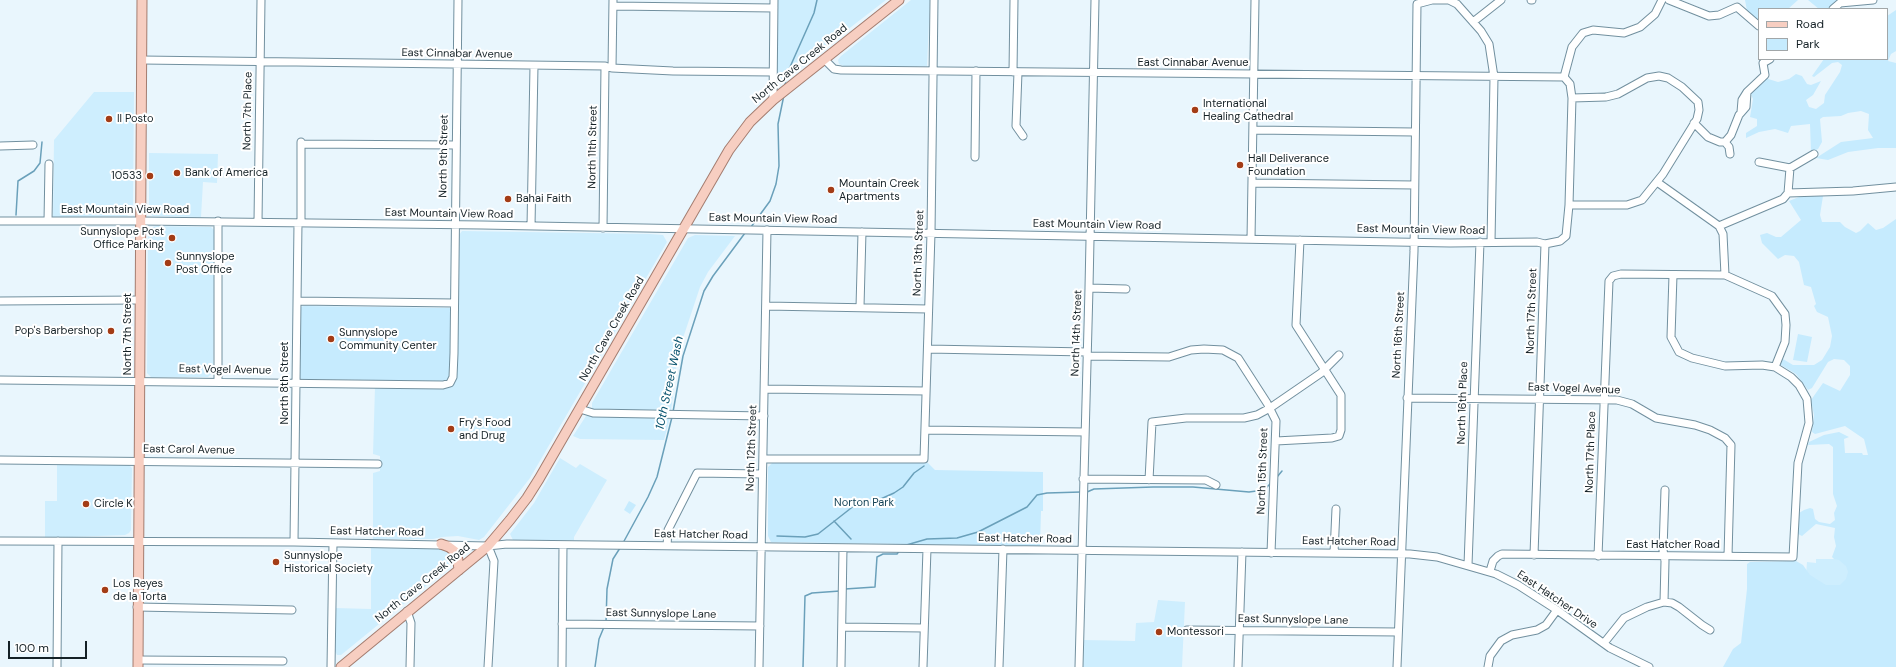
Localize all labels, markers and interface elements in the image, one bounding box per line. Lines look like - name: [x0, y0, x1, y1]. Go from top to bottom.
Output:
- legend: [1758, 8, 1888, 60]
- text: Road: [1796, 16, 1824, 32]
- street label: North Cave Creek Road: [750, 22, 850, 106]
- text: Park: [1796, 36, 1820, 52]
- street label: East Cinnabar Avenue: [401, 46, 513, 62]
- street label: East Cinnabar Avenue: [1137, 56, 1249, 70]
- street label: North 7th Place: [241, 72, 255, 150]
- place label: International Healing Cathedral: [1203, 97, 1293, 123]
- street label: North 11th Street: [586, 105, 600, 189]
- marker: International Healing Cathedral: [1190, 105, 1200, 115]
- place label: Il Posto: [117, 112, 153, 126]
- marker: Il Posto: [104, 114, 114, 124]
- street label: North 9th Street: [437, 114, 451, 198]
- place label: Hall Deliverance Foundation: [1248, 152, 1329, 178]
- marker: Hall Deliverance Foundation: [1235, 160, 1245, 170]
- place label: Bank of America: [185, 166, 268, 180]
- marker: Bank of America: [172, 168, 182, 178]
- place label: 10533: [111, 169, 142, 183]
- marker: 10533: [145, 171, 155, 181]
- place label: Mountain Creek Apartments: [839, 177, 919, 203]
- marker: Mountain Creek Apartments: [826, 185, 836, 195]
- place label: Bahai Faith: [516, 192, 571, 206]
- marker: Bahai Faith: [503, 194, 513, 204]
- street label: East Mountain View Road: [61, 203, 189, 217]
- street label: East Mountain View Road: [385, 206, 513, 222]
- street label: North 13th Street: [911, 210, 927, 296]
- street label: East Mountain View Road: [709, 211, 837, 227]
- street label: East Mountain View Road: [1033, 217, 1161, 233]
- street label: East Mountain View Road: [1357, 222, 1485, 238]
- place label: Sunnyslope Post Office Parking: [80, 225, 164, 251]
- marker: Sunnyslope Post Office Parking: [167, 233, 177, 243]
- place label: Sunnyslope Post Office: [176, 250, 235, 276]
- marker: Sunnyslope Post Office: [163, 258, 173, 268]
- street label: North 17th Street: [1524, 268, 1540, 354]
- street label: North Cave Creek Road: [577, 274, 647, 384]
- street label: North 14th Street: [1069, 289, 1085, 377]
- street label: North 16th Street: [1390, 291, 1408, 379]
- street label: North 7th Street: [121, 293, 135, 375]
- place label: Pop's Barbershop: [15, 324, 103, 338]
- marker: Pop's Barbershop: [106, 326, 116, 336]
- place label: Sunnyslope Community Center: [339, 326, 437, 352]
- marker: Sunnyslope Community Center: [326, 334, 336, 344]
- water label: 10th Street Wash: [653, 335, 687, 431]
- street label: North 8th Street: [278, 341, 292, 425]
- street label: North 16th Place: [1455, 361, 1471, 445]
- street label: East Vogel Avenue: [179, 363, 271, 377]
- street label: East Vogel Avenue: [1528, 381, 1620, 397]
- street label: North 12th Street: [744, 405, 760, 491]
- street label: North 17th Place: [1583, 411, 1599, 493]
- place label: Fry's Food and Drug: [459, 416, 511, 442]
- marker: Fry's Food and Drug: [446, 424, 456, 434]
- street label: North 15th Street: [1255, 427, 1271, 515]
- street label: East Carol Avenue: [143, 443, 235, 457]
- park label: Norton Park: [834, 496, 894, 510]
- place label: Circle K: [94, 497, 133, 511]
- marker: Circle K: [81, 499, 91, 509]
- street label: East Hatcher Road: [330, 525, 424, 539]
- street label: East Hatcher Road: [654, 528, 748, 542]
- street label: East Hatcher Road: [978, 532, 1072, 546]
- street label: East Hatcher Road: [1302, 535, 1396, 549]
- street label: East Hatcher Road: [1626, 538, 1720, 552]
- street label: North Cave Creek Road: [373, 541, 473, 625]
- place label: Sunnyslope Historical Society: [284, 549, 373, 575]
- marker: Sunnyslope Historical Society: [271, 557, 281, 567]
- street label: East Hatcher Drive: [1514, 568, 1600, 632]
- place label: Los Reyes de la Torta: [113, 577, 167, 603]
- marker: Los Reyes de la Torta: [100, 585, 110, 595]
- street label: East Sunnyslope Lane: [606, 606, 716, 622]
- street label: East Sunnyslope Lane: [1238, 612, 1348, 628]
- place label: Montessori: [1167, 625, 1224, 639]
- marker: Montessori: [1154, 627, 1164, 637]
- scale bar: [10, 633, 89, 659]
- text: 100 m: [15, 640, 49, 656]

